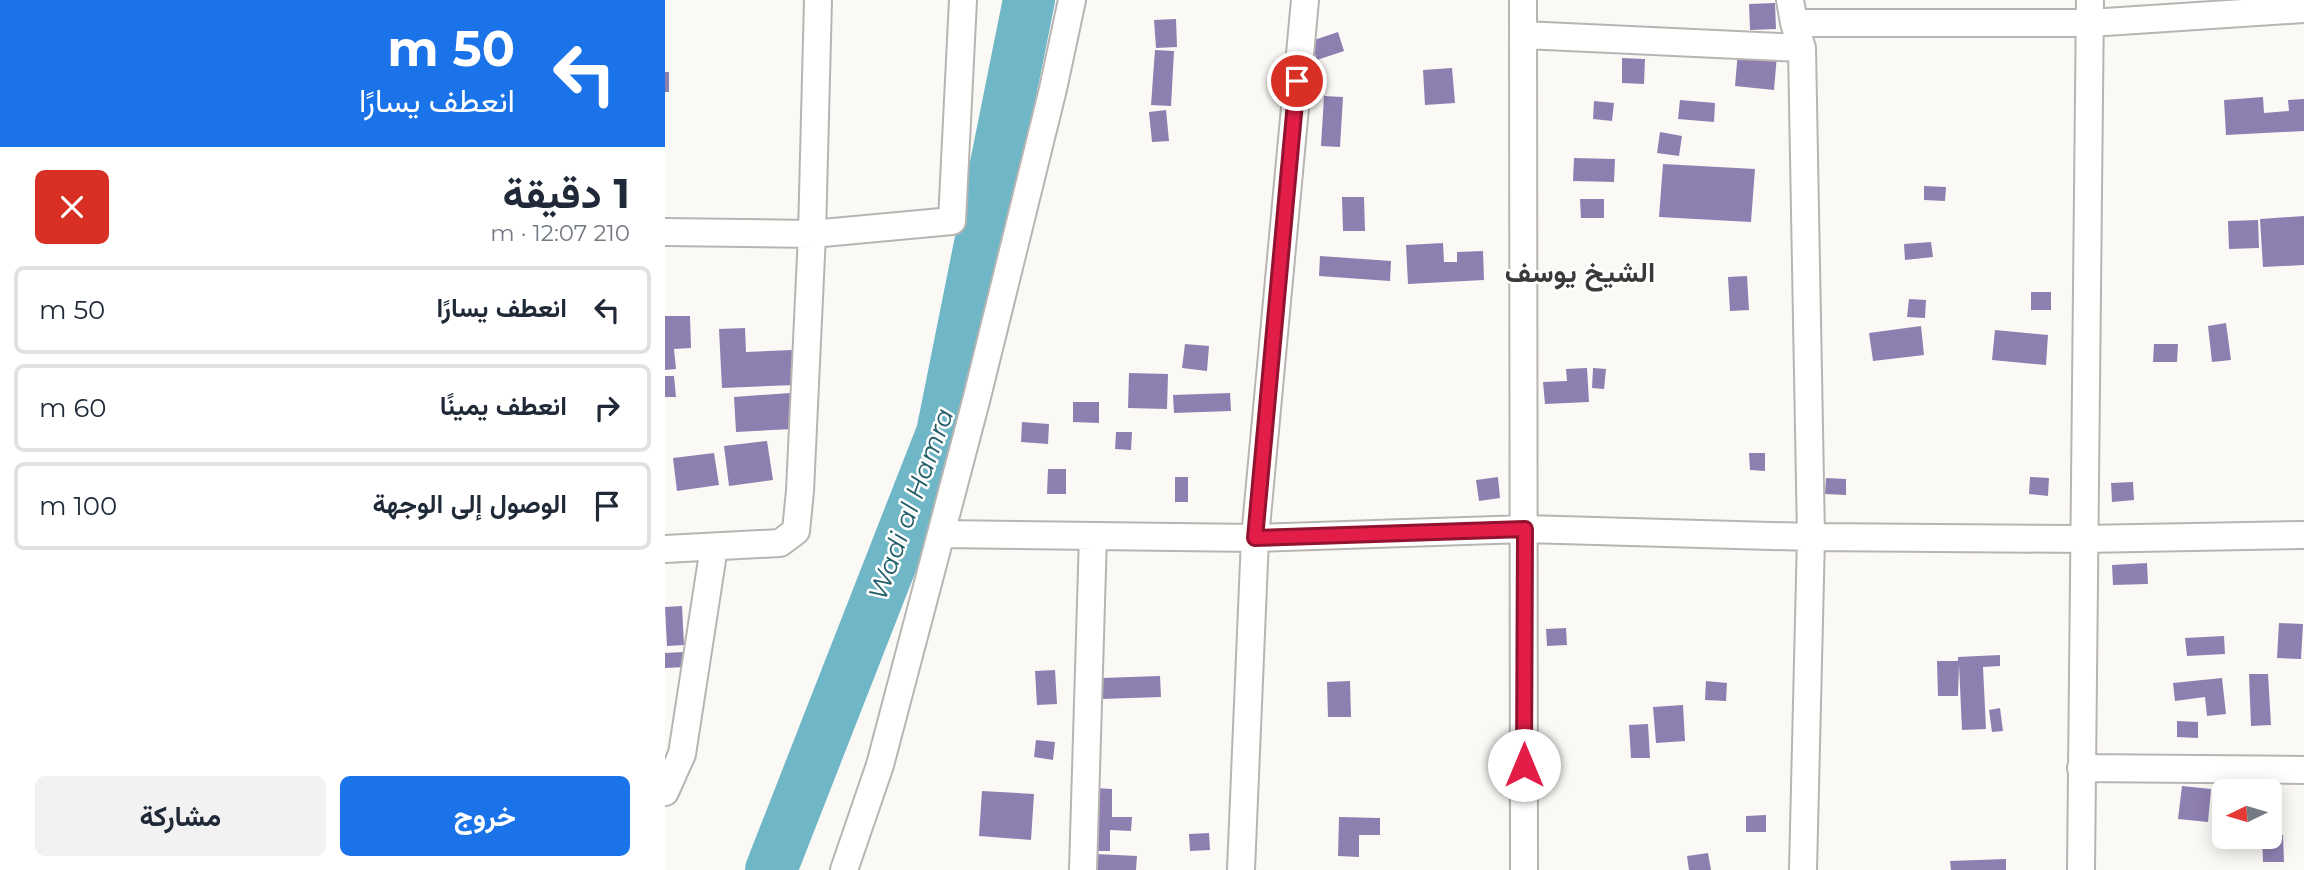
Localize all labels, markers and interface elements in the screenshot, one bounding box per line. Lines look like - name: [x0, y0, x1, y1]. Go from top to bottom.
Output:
- text: 50 m: [387, 19, 515, 78]
- icon: left: [539, 28, 630, 119]
- pin: [1267, 51, 1327, 111]
- icon: arrive: [1278, 62, 1316, 100]
- text: انعطف يسارًا: [359, 81, 515, 120]
- text: 1 دقيقة: [503, 167, 630, 219]
- button: close: [35, 170, 109, 244]
- text: 210 m · 12:07: [490, 219, 630, 247]
- district label: الشيخ يوسف: [1505, 255, 1655, 292]
- icon: left: [588, 291, 626, 329]
- text: انعطف يسارًا: [437, 292, 567, 324]
- text: 50 m: [39, 294, 105, 326]
- icon: right: [588, 389, 626, 427]
- text: انعطف يمينًا: [440, 390, 567, 422]
- text: 60 m: [39, 392, 106, 424]
- water label: Wadi al Hamra: [862, 404, 960, 604]
- icon: arrive: [588, 487, 626, 525]
- text: الوصول إلى الوجهة: [373, 488, 567, 520]
- text: 100 m: [39, 490, 117, 522]
- position arrow: [1487, 728, 1561, 802]
- button: مشاركة: [35, 776, 326, 856]
- button: خروج: [340, 776, 630, 856]
- north arrow: [2212, 779, 2282, 849]
- map controls: [2212, 779, 2282, 849]

